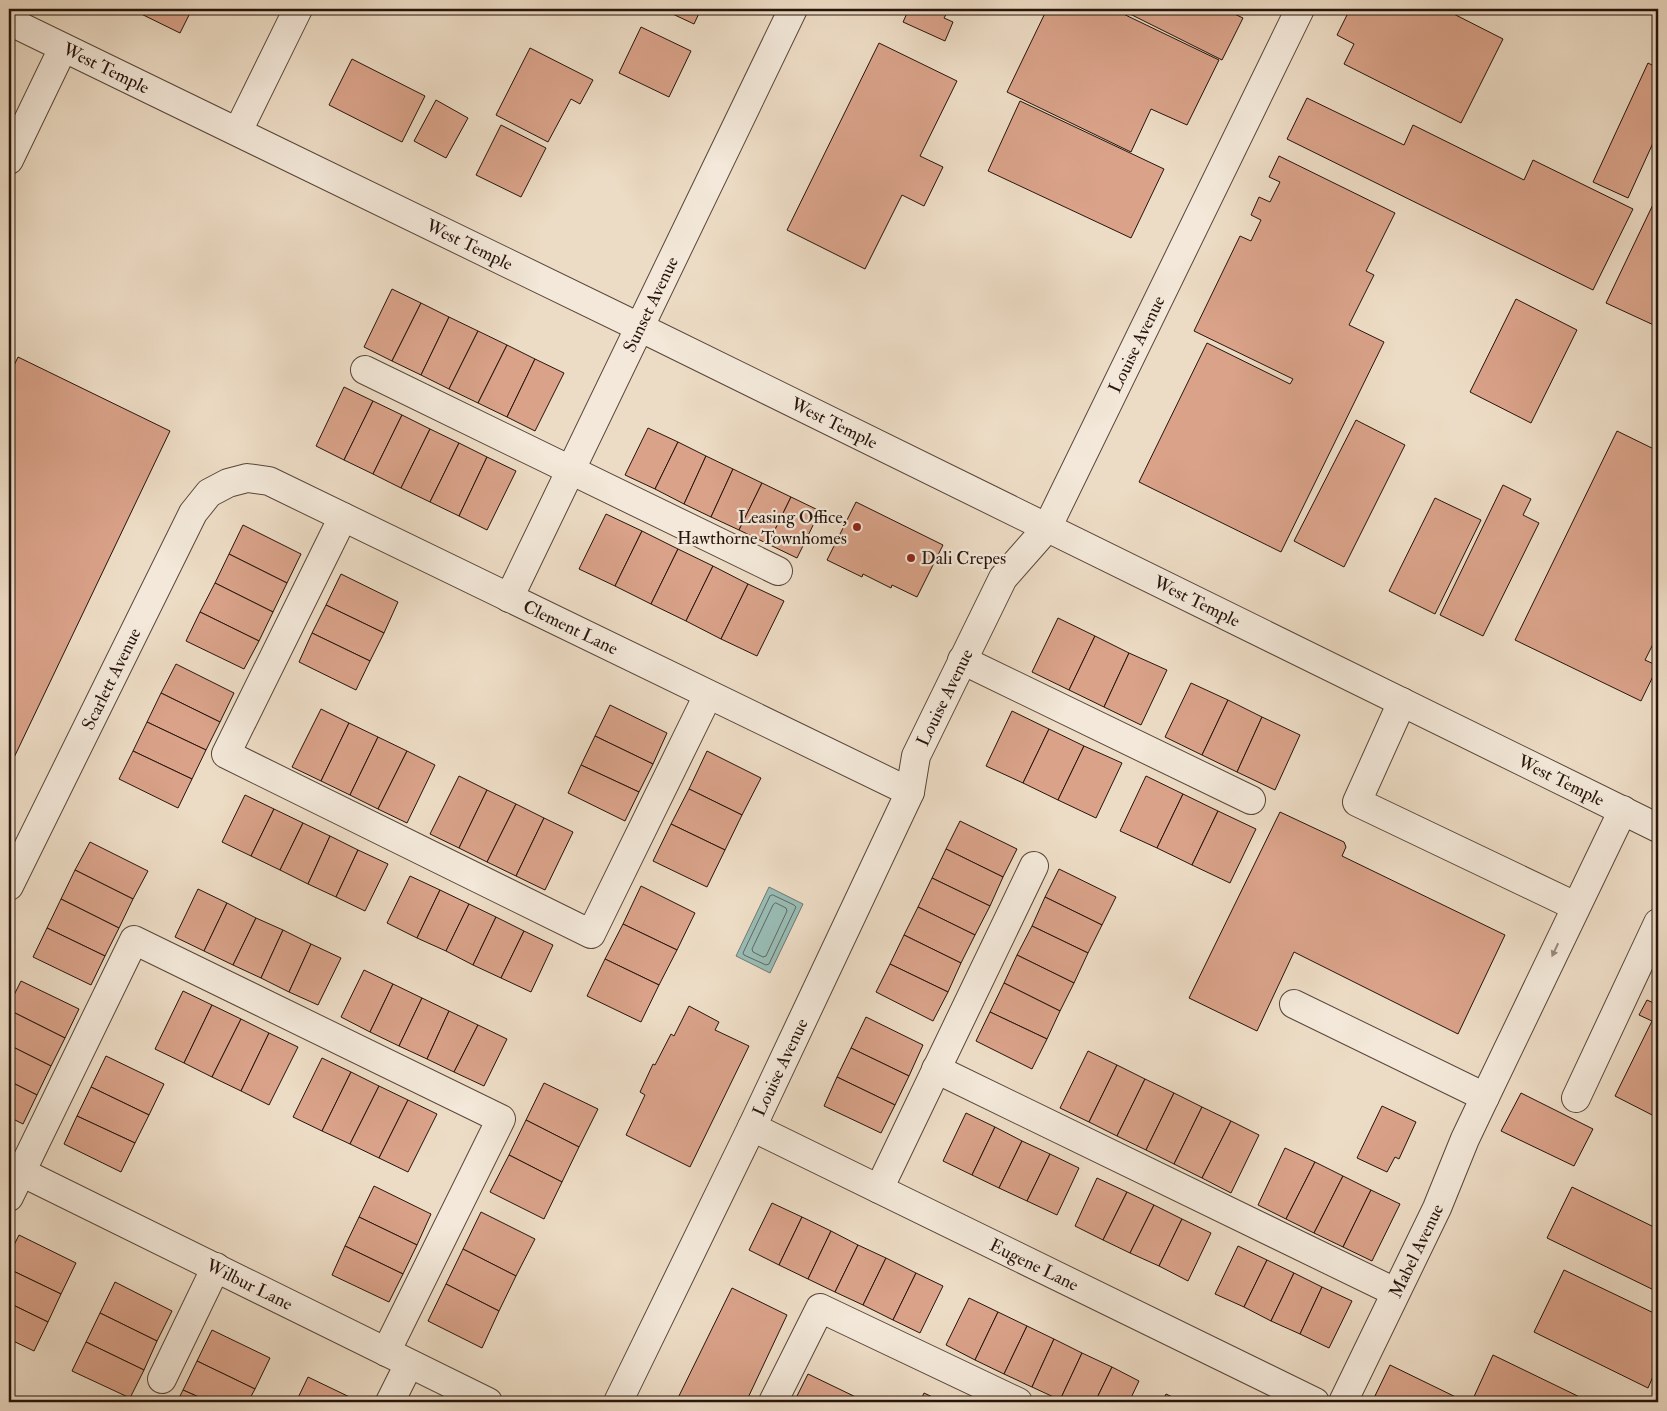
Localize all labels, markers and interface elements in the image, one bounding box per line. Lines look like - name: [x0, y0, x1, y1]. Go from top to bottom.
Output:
- street label: West Temple: [58, 37, 154, 99]
- street label: West Temple: [421, 213, 517, 276]
- street label: Sunset Avenue: [618, 252, 684, 356]
- street label: Louise Avenue: [1103, 291, 1170, 397]
- street label: West Temple: [786, 392, 882, 454]
- place label: Leasing Office, Hawthorne Townhomes: [677, 506, 847, 550]
- marker: Leasing Office, Hawthorne Townhomes: [851, 521, 863, 533]
- place label: Dali Crepes: [921, 547, 1006, 570]
- marker: Dali Crepes: [905, 552, 917, 564]
- street label: West Temple: [1149, 570, 1244, 632]
- street label: Clement Lane: [519, 595, 622, 660]
- street label: Scarlett Avenue: [76, 624, 146, 734]
- street label: Louise Avenue: [911, 645, 978, 750]
- street label: West Temple: [1513, 749, 1609, 812]
- one-way arrow: [1550, 943, 1558, 957]
- street label: Louise Avenue: [747, 1014, 813, 1120]
- street label: Mabel Avenue: [1384, 1200, 1449, 1302]
- street label: Eugene Lane: [986, 1233, 1083, 1297]
- street label: Wilbur Lane: [201, 1253, 297, 1316]

